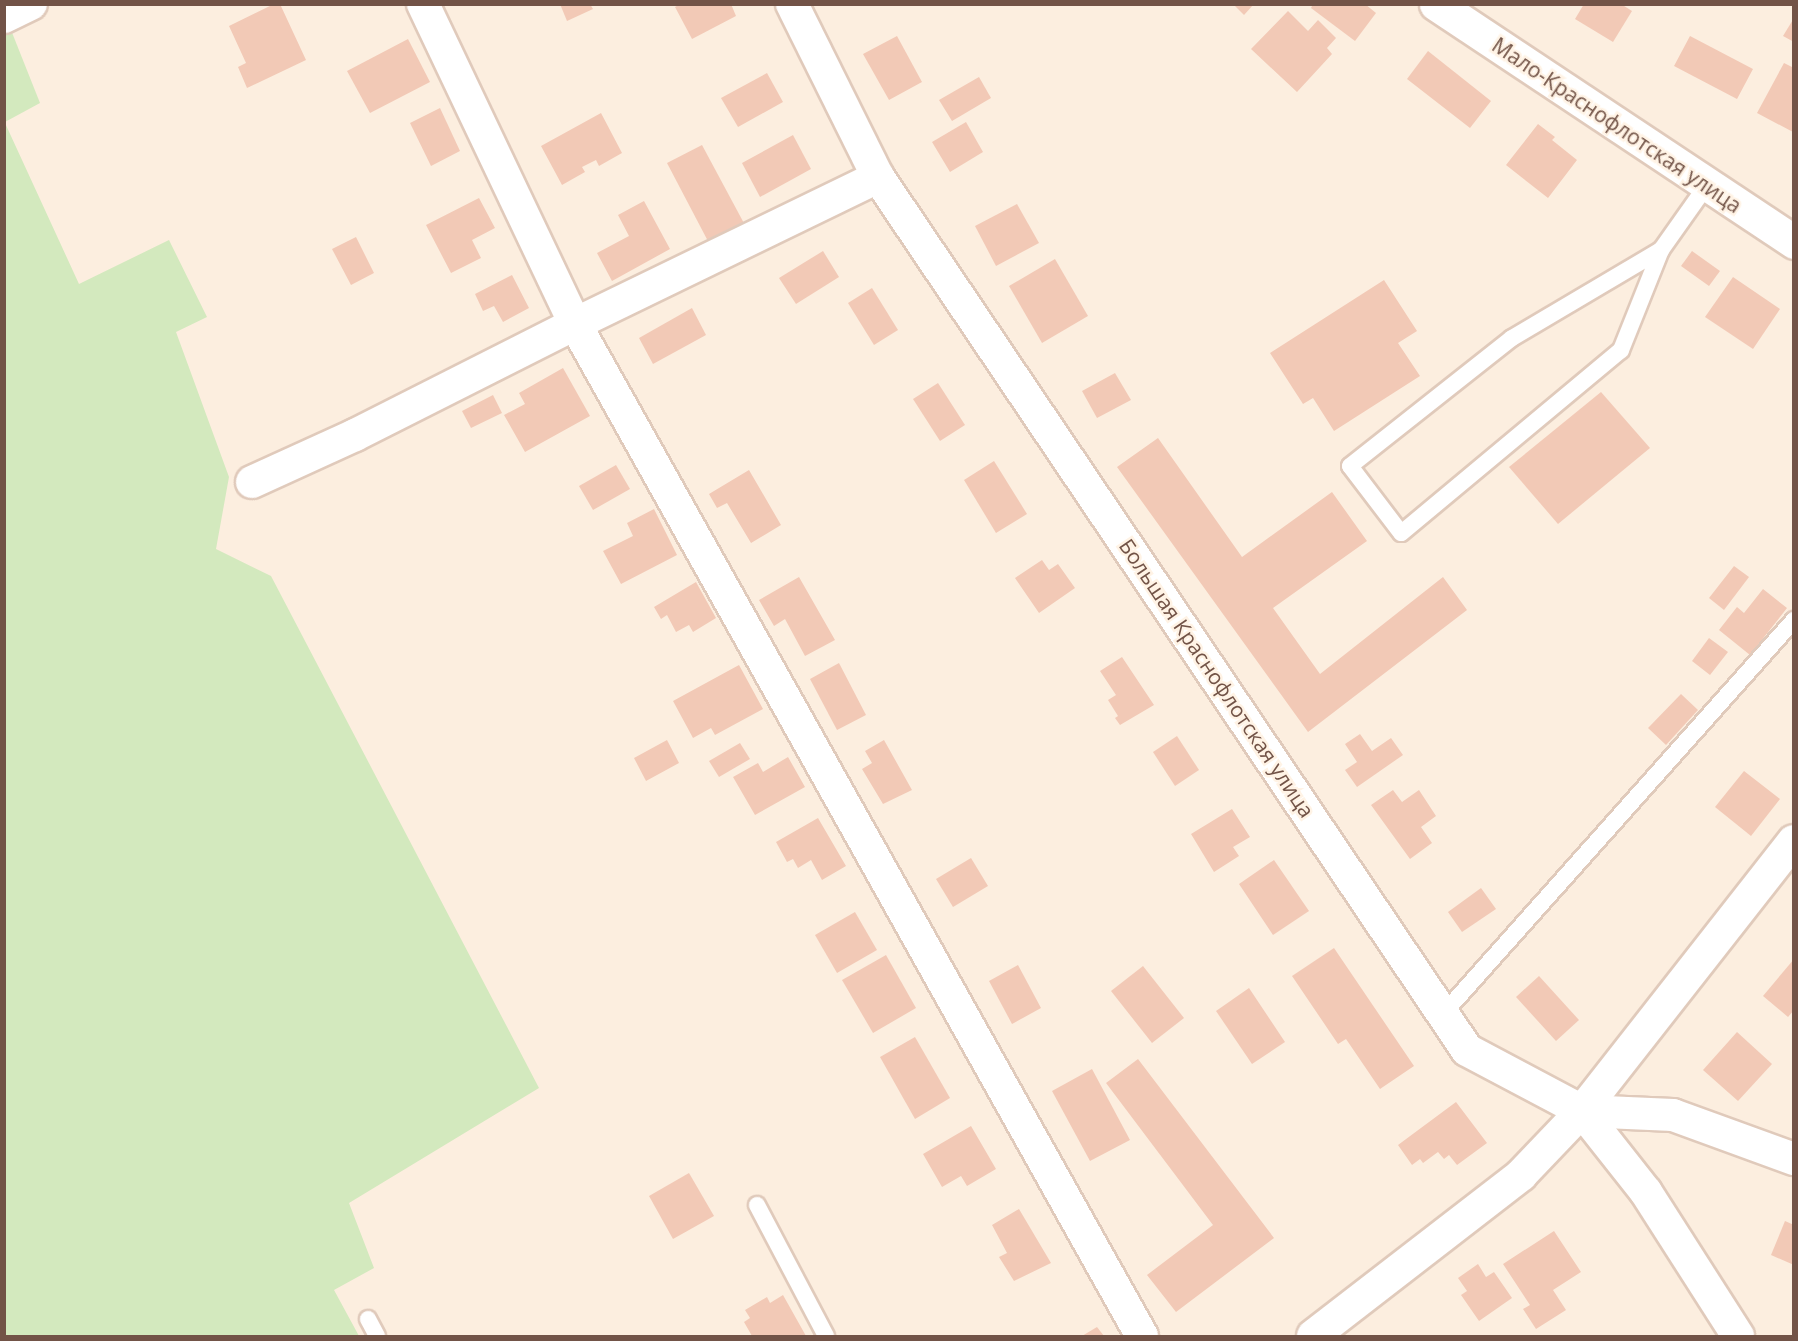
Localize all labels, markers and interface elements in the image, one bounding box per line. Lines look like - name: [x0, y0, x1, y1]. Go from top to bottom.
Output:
- street label: Мало-Краснофлотская улица: [1488, 32, 1746, 218]
- street label: Большая Краснофлотская улица: [1114, 534, 1320, 822]

